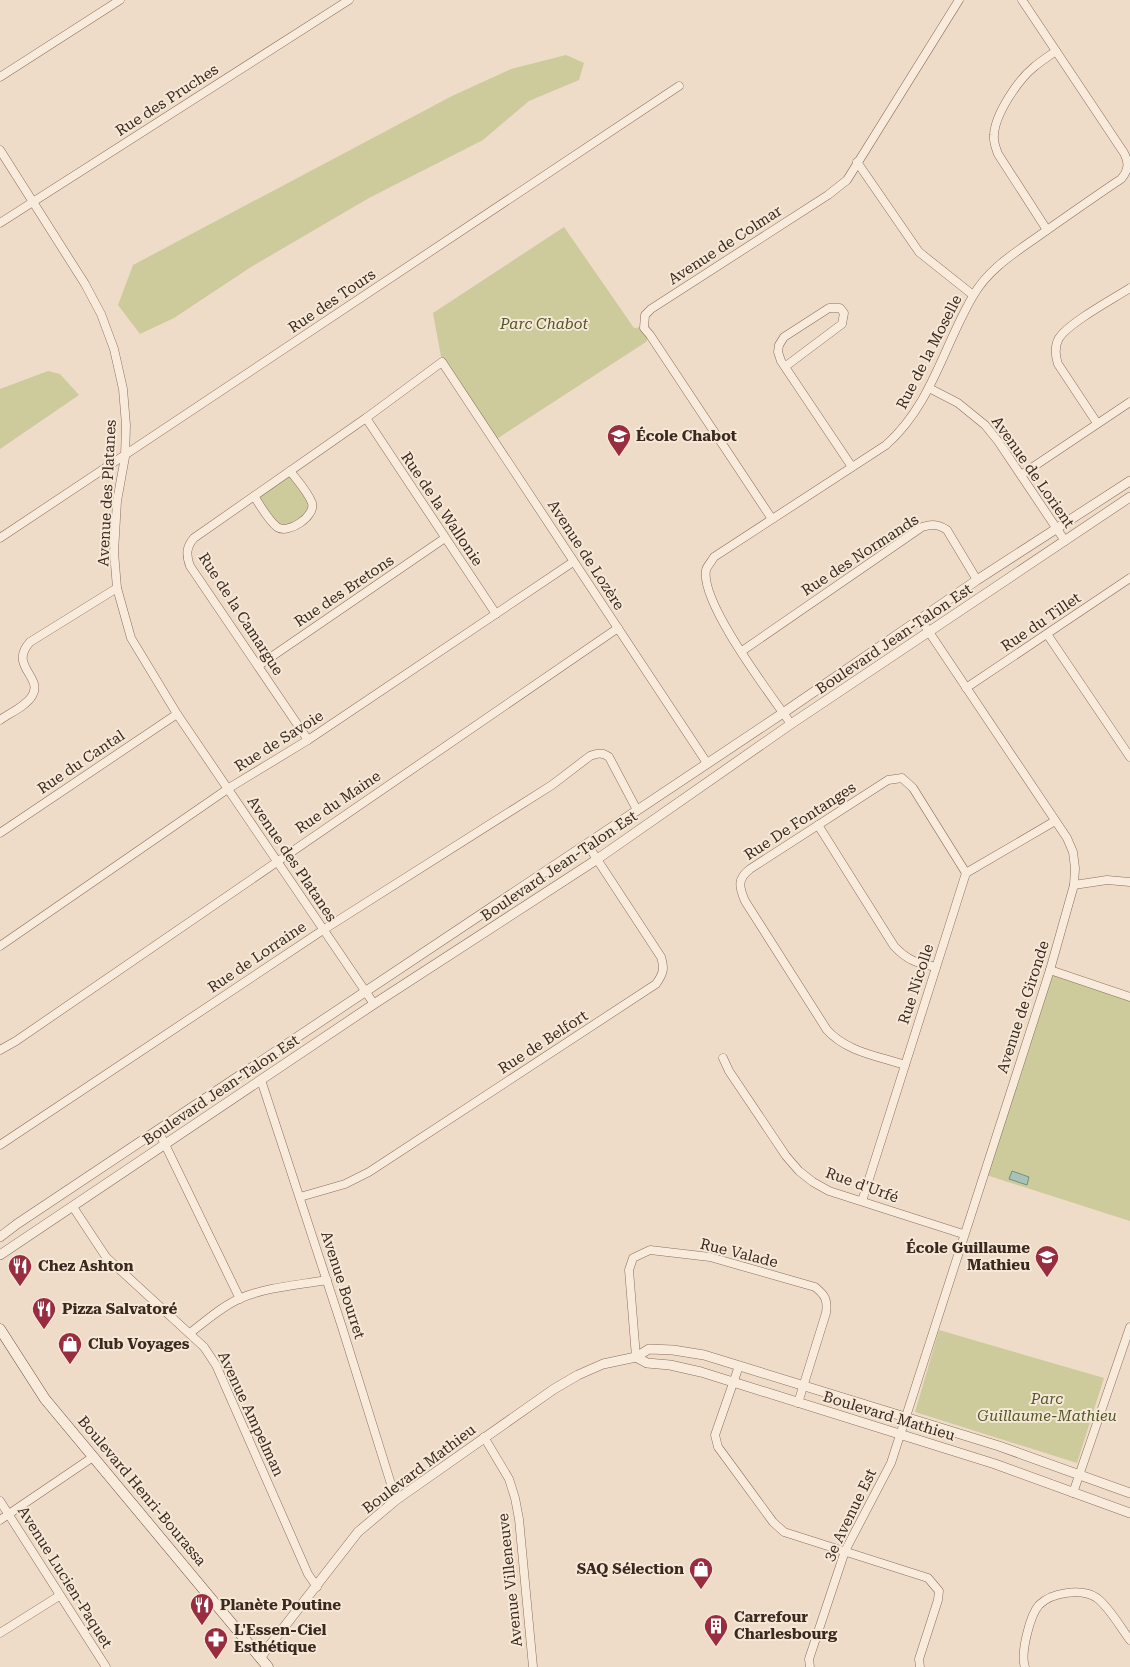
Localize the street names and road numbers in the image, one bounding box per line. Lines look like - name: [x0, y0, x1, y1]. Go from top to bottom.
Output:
- street label: Rue des Pruches: [112, 60, 222, 140]
- street label: Avenue de Colmar: [665, 202, 785, 288]
- street label: Rue des Tours: [285, 265, 379, 337]
- street label: Rue de la Moselle: [892, 292, 966, 412]
- street label: Avenue de Lorient: [988, 413, 1079, 532]
- street label: Avenue des Platanes: [94, 419, 120, 567]
- street label: Rue de la Wallonie: [397, 449, 487, 569]
- street label: Avenue de Lozère: [544, 497, 628, 613]
- street label: Rue des Normands: [798, 510, 922, 600]
- street label: Rue de la Camargue: [195, 549, 287, 679]
- street label: Rue des Bretons: [291, 551, 397, 631]
- street label: Boulevard Jean-Talon Est: [812, 580, 976, 698]
- street label: Rue du Tillet: [998, 589, 1085, 655]
- street label: Rue de Savoie: [231, 707, 327, 775]
- street label: Rue du Cantal: [34, 726, 128, 798]
- street label: Rue du Maine: [292, 767, 384, 837]
- street label: Rue De Fontanges: [741, 778, 859, 864]
- street label: Avenue des Platanes: [243, 793, 341, 925]
- street label: Boulevard Jean-Talon Est: [477, 807, 641, 925]
- street label: Rue de Lorraine: [204, 917, 310, 997]
- street label: Avenue de Gironde: [993, 938, 1053, 1076]
- street label: Rue Nicolle: [895, 942, 937, 1026]
- street label: Rue de Belfort: [495, 1006, 591, 1078]
- street label: Boulevard Jean-Talon Est: [139, 1031, 303, 1149]
- street label: Rue d'Urfé: [823, 1163, 901, 1207]
- street label: Avenue Bourret: [317, 1229, 369, 1342]
- street label: Rue Valade: [698, 1235, 780, 1271]
- street label: Avenue Ampelman: [214, 1349, 288, 1480]
- street label: Boulevard Mathieu: [821, 1387, 958, 1445]
- street label: Boulevard Henri-Bourassa: [74, 1412, 210, 1570]
- street label: Boulevard Mathieu: [359, 1420, 480, 1517]
- street label: 3e Avenue Est: [820, 1466, 880, 1564]
- street label: Avenue Lucien-Paquet: [14, 1503, 116, 1652]
- street label: Avenue Villeneuve: [494, 1512, 526, 1648]

